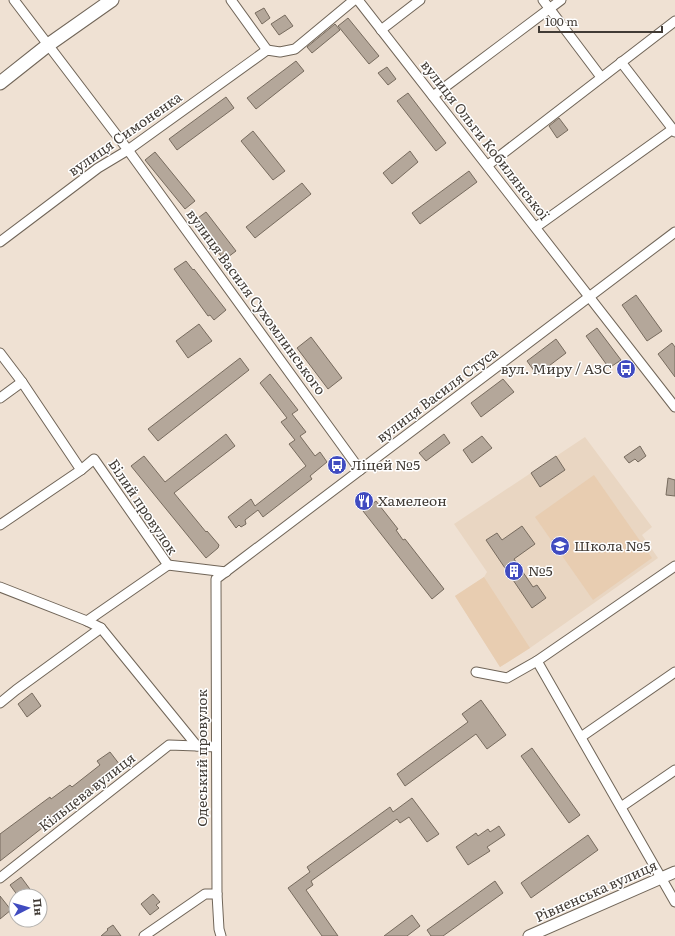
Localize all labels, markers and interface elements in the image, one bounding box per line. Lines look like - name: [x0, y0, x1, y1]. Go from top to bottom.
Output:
- scale bar: [539, 8, 662, 34]
- text: 100 m: [545, 12, 578, 30]
- street label: вулиця Ольги Кобилянської: [417, 55, 555, 224]
- street label: вулиця Симоненка: [64, 86, 186, 180]
- street label: вулиця Василя Сухомлинського: [182, 204, 331, 398]
- street label: вулиця Василя Стуса: [372, 342, 502, 446]
- place label: вул. Миру / АЗС: [501, 358, 612, 378]
- bus stop icon: вул. Миру / АЗС: [615, 358, 637, 380]
- bus stop icon: Ліцей №5: [326, 454, 348, 476]
- place label: Ліцей №5: [351, 454, 420, 474]
- street label: Білий провулок: [104, 455, 184, 559]
- restaurant icon: Хамелеон: [353, 490, 375, 512]
- place label: Хамелеон: [378, 490, 447, 510]
- school or university icon: Школа №5: [549, 535, 571, 557]
- place label: Школа №5: [574, 535, 650, 555]
- building icon: №5: [503, 560, 525, 582]
- place label: №5: [528, 560, 553, 580]
- street label: Одеський провулок: [191, 688, 211, 827]
- street label: Кільцева вулиця: [34, 747, 139, 835]
- street label: Рівненська вулиця: [531, 854, 660, 926]
- north arrow: [8, 888, 48, 928]
- text: Пн: [30, 898, 48, 916]

